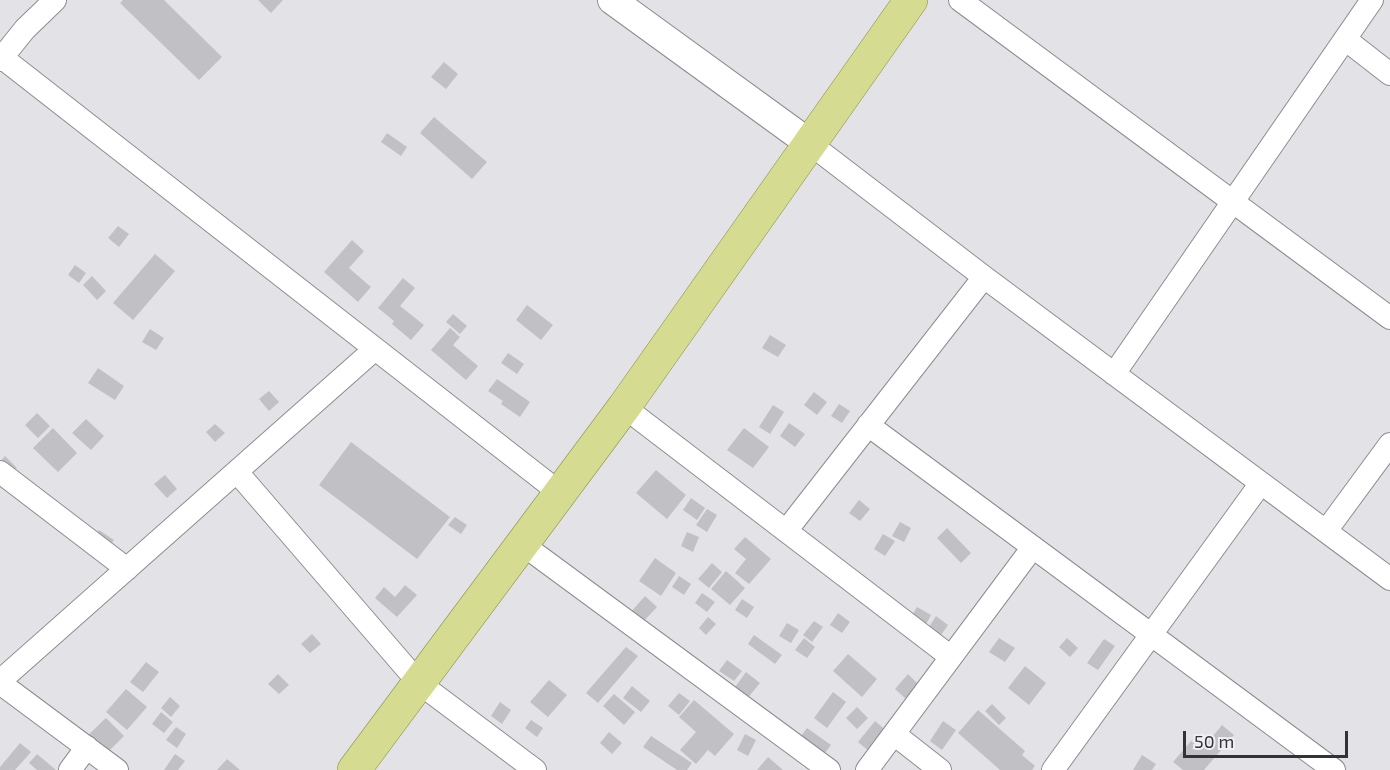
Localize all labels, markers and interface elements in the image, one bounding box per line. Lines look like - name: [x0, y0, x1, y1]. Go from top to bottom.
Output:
- scale bar: [1186, 719, 1351, 757]
- text: 50 m: [1194, 730, 1234, 752]

